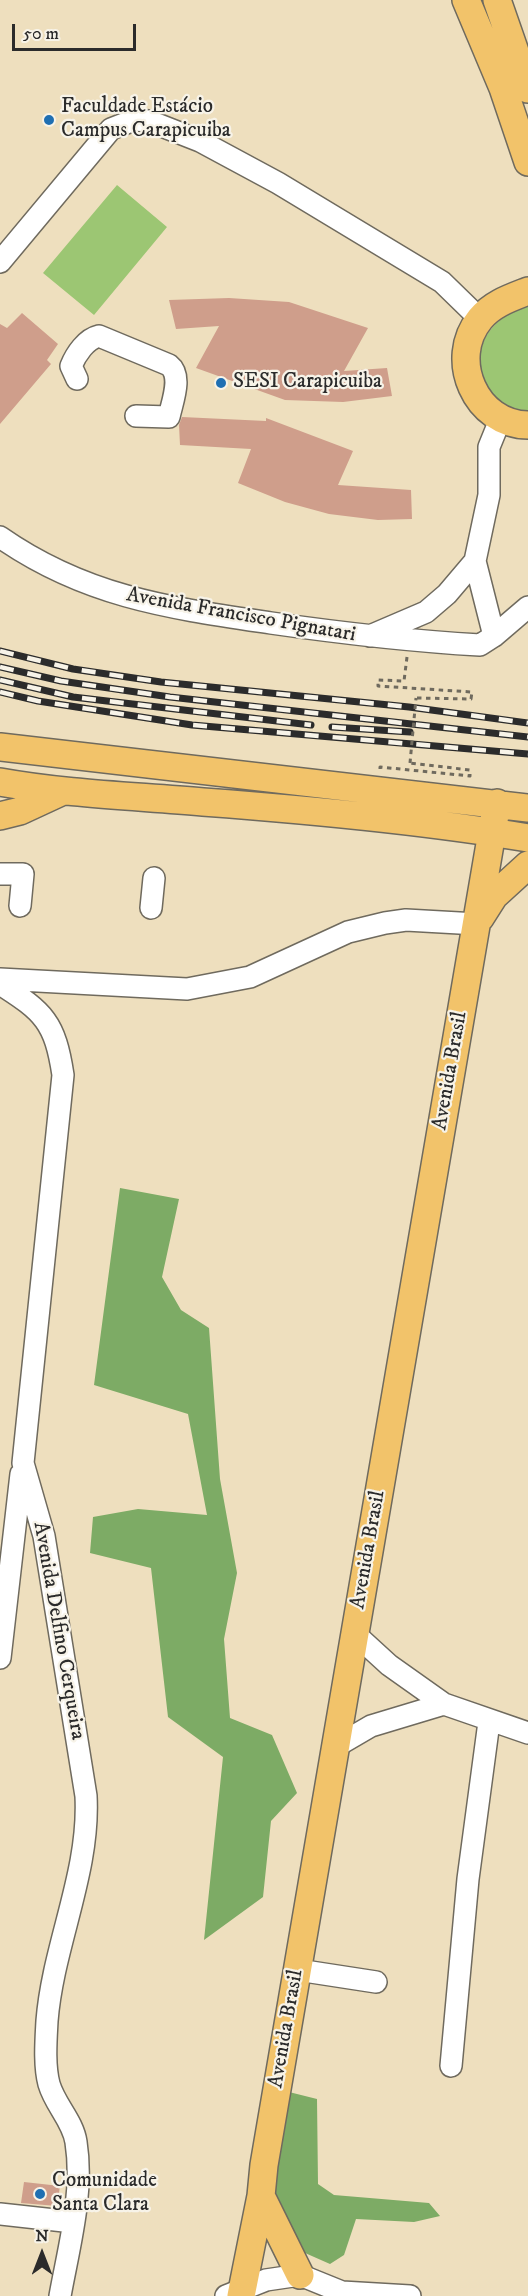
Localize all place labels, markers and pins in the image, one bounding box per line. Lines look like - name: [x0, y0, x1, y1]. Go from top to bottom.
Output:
- place label: Faculdade Estácio Campus Carapicuiba: [61, 95, 231, 145]
- marker: Faculdade Estácio Campus Carapicuiba: [42, 113, 56, 127]
- place label: SESI Carapicuiba: [233, 370, 382, 396]
- marker: SESI Carapicuiba: [214, 376, 228, 390]
- place label: Comunidade Santa Clara: [52, 2169, 157, 2219]
- marker: Comunidade Santa Clara: [33, 2187, 47, 2201]

